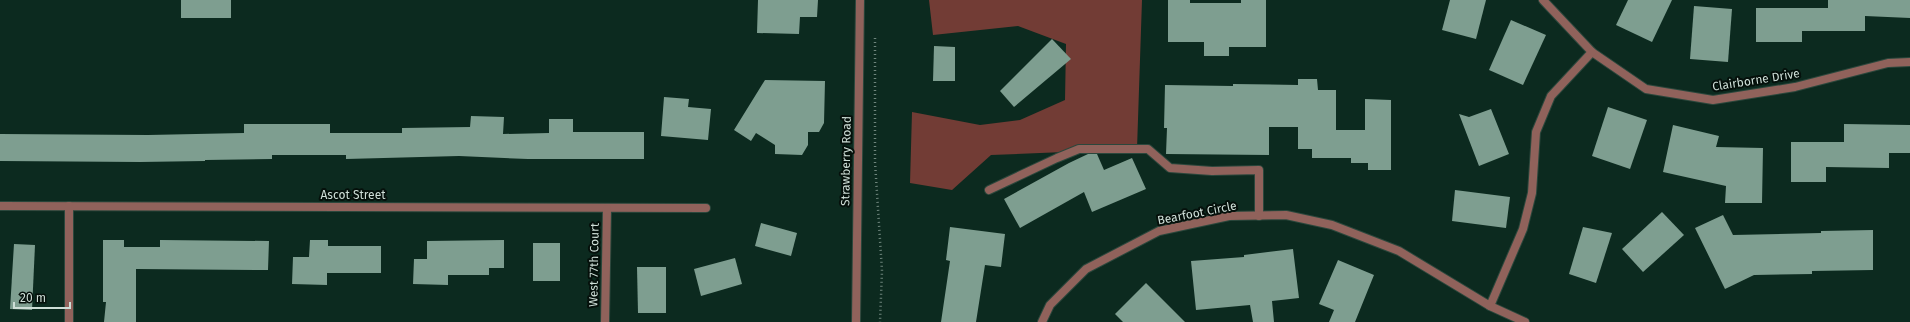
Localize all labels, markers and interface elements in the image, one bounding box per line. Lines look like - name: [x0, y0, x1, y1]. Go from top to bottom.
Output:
- street label: Clairborne Drive: [1711, 66, 1801, 94]
- street label: Strawberry Road: [838, 116, 854, 206]
- street label: Ascot Street: [320, 188, 386, 202]
- street label: Bearfoot Circle: [1156, 198, 1238, 228]
- street label: West 77th Court: [586, 222, 602, 307]
- scale bar: [14, 284, 70, 310]
- text: 20 m: [20, 291, 46, 305]

